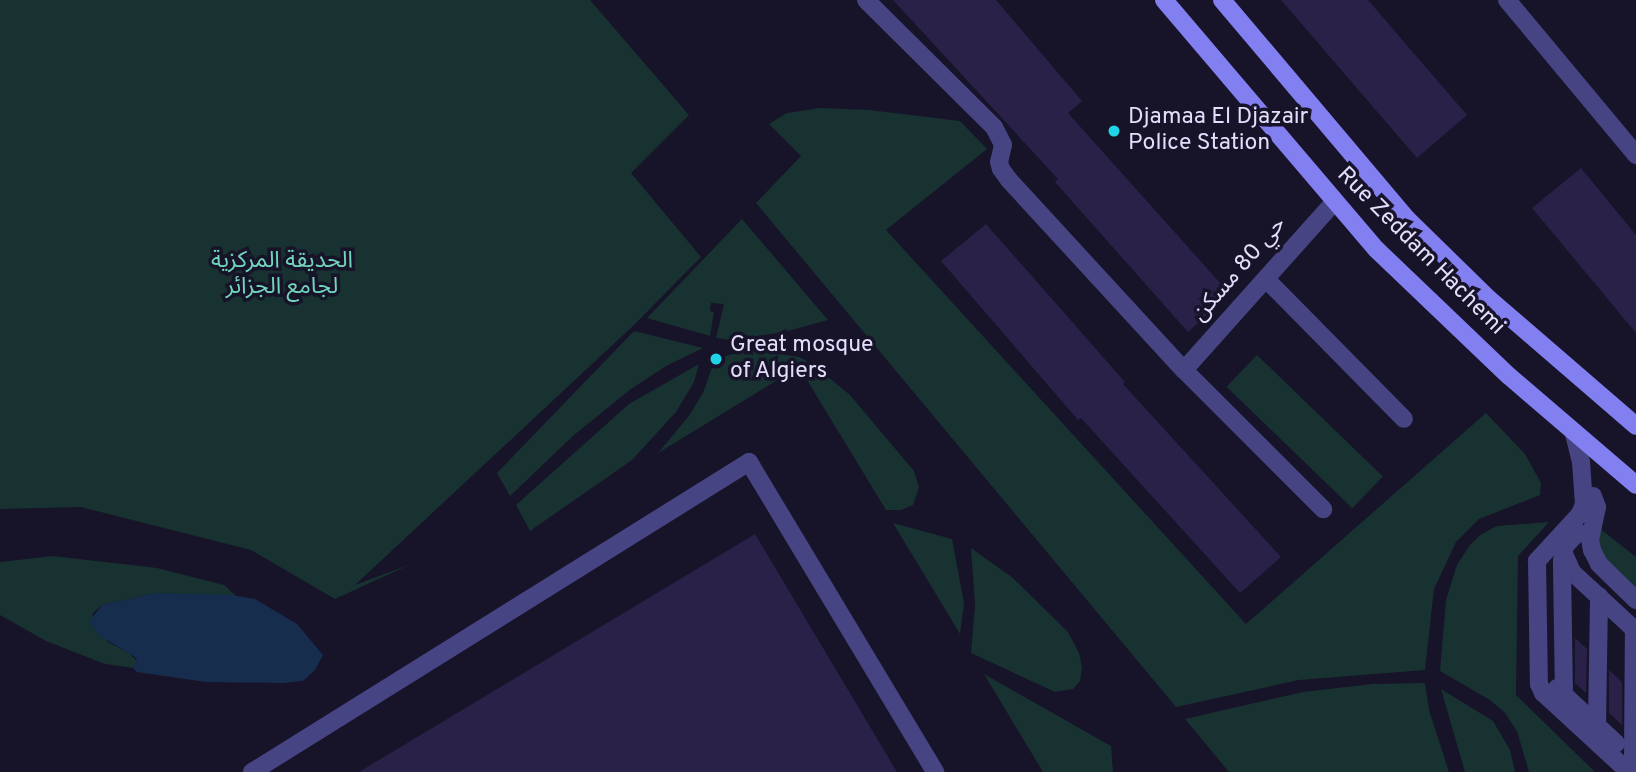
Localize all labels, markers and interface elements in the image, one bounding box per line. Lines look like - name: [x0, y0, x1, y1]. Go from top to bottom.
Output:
- place label: Djamaa El Djazair Police Station: [1128, 104, 1309, 158]
- marker: Djamaa El Djazair Police Station: [1106, 123, 1122, 139]
- street label: Rue Zeddam Hachemi: [1330, 162, 1510, 342]
- street label: حي 80 مسكن: [1187, 212, 1293, 328]
- park label: الحديقة المركزية لجامع الجزائر: [211, 248, 353, 302]
- place label: Great mosque of Algiers: [730, 332, 873, 386]
- marker: Great mosque of Algiers: [708, 351, 724, 367]

